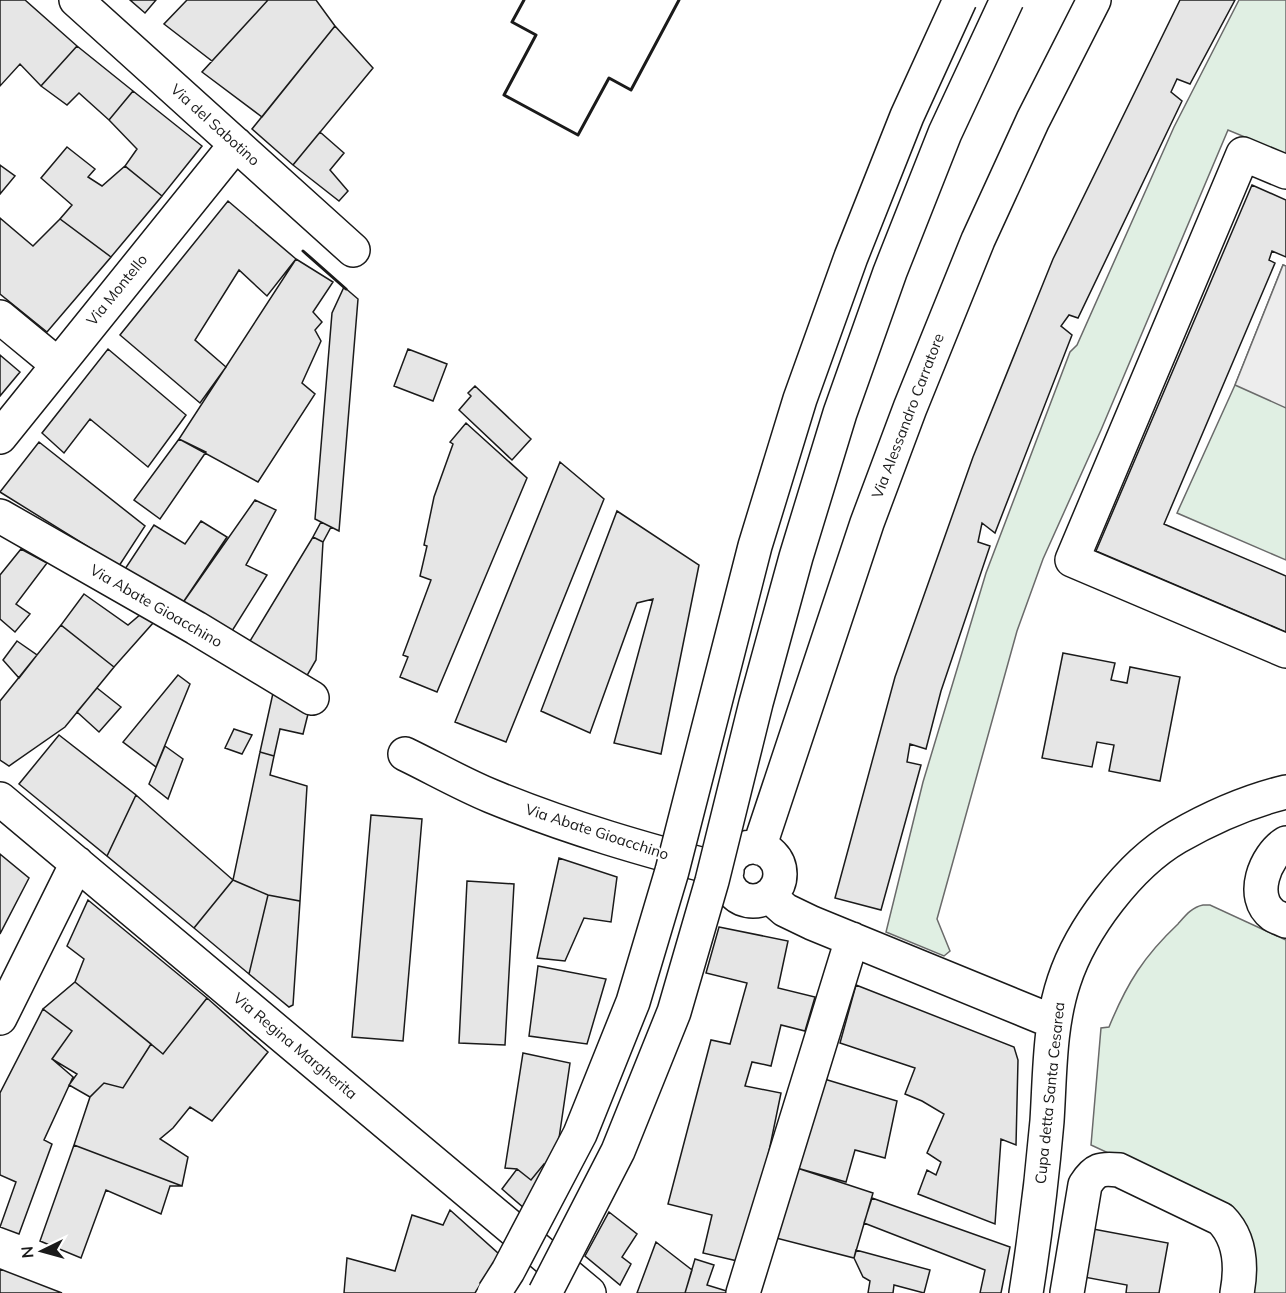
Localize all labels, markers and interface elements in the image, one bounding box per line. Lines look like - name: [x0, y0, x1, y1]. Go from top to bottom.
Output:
- street label: Via del Sabotino: [167, 80, 264, 170]
- street label: Via Montello: [82, 250, 151, 329]
- street label: Via Alessandro Carratore: [867, 331, 948, 501]
- street label: Via Abate Gioacchino: [87, 560, 226, 651]
- street label: Via Abate Gioacchino: [523, 799, 671, 864]
- street label: Via Regina Margherita: [229, 988, 361, 1103]
- street label: Cupa detta Santa Cesarea: [1030, 1001, 1069, 1185]
- north arrow: [12, 1221, 72, 1281]
- text: N: [17, 1245, 38, 1259]

